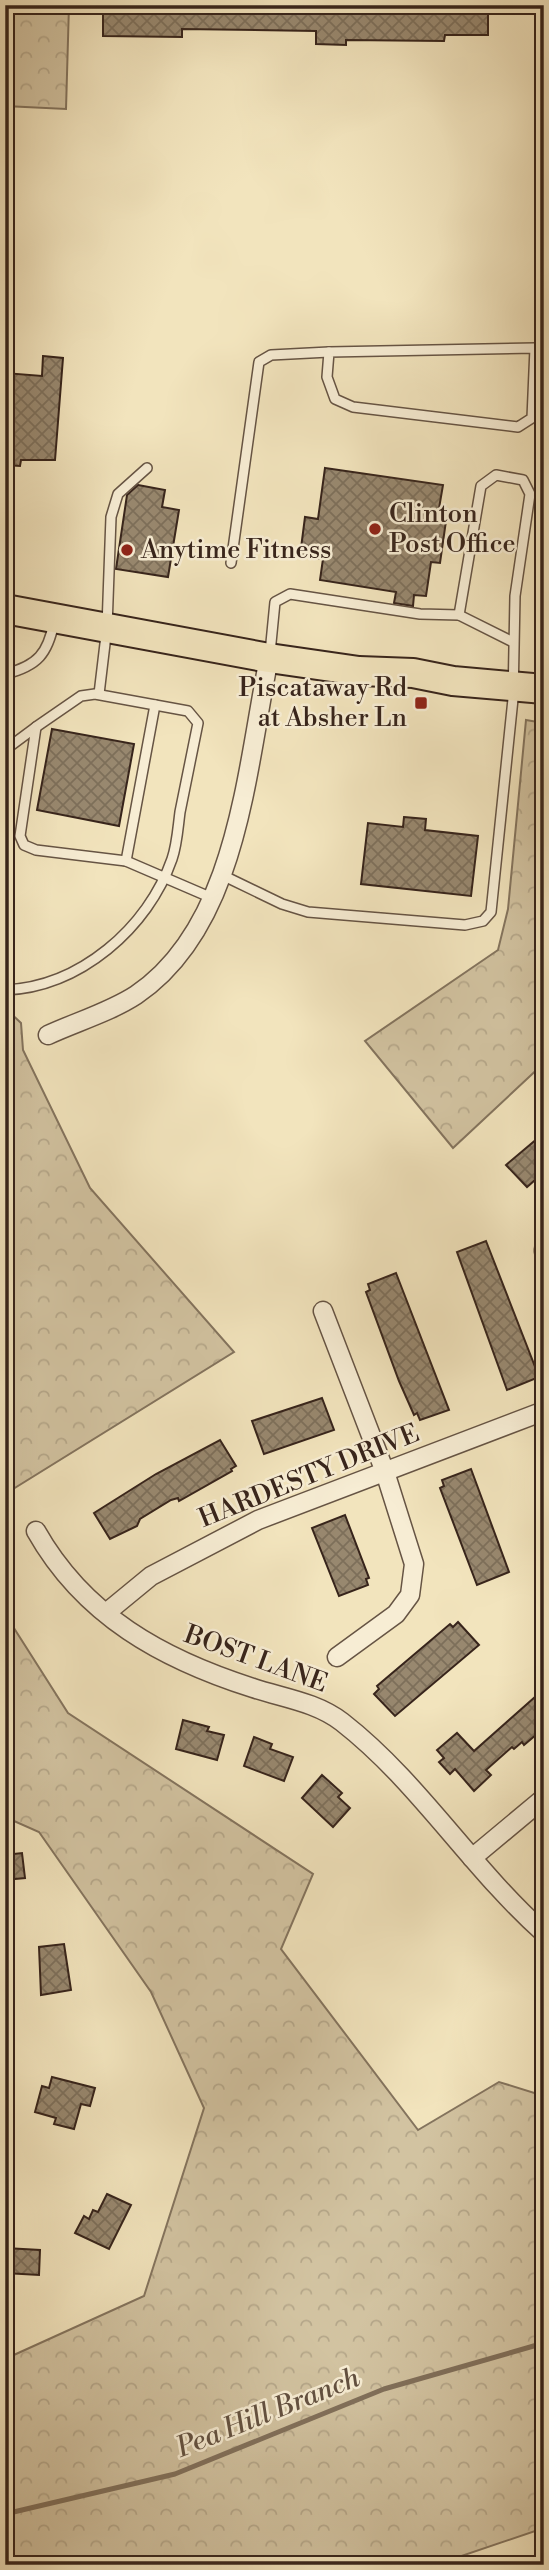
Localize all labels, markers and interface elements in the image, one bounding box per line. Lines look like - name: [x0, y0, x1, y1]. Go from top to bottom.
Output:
- place label: Clinton Post Office: [389, 498, 516, 560]
- marker: Clinton Post Office: [367, 521, 383, 537]
- place label: Anytime Fitness: [140, 534, 331, 566]
- marker: Anytime Fitness: [119, 542, 135, 558]
- place label: Piscataway Rd at Absher Ln: [239, 672, 407, 734]
- marker: Piscataway Rd at Absher Ln: [413, 695, 429, 711]
- street label: HARDESTY DRIVE: [194, 1417, 424, 1535]
- street label: BOST LANE: [179, 1618, 332, 1700]
- water label: Pea Hill Branch: [170, 2360, 365, 2466]

